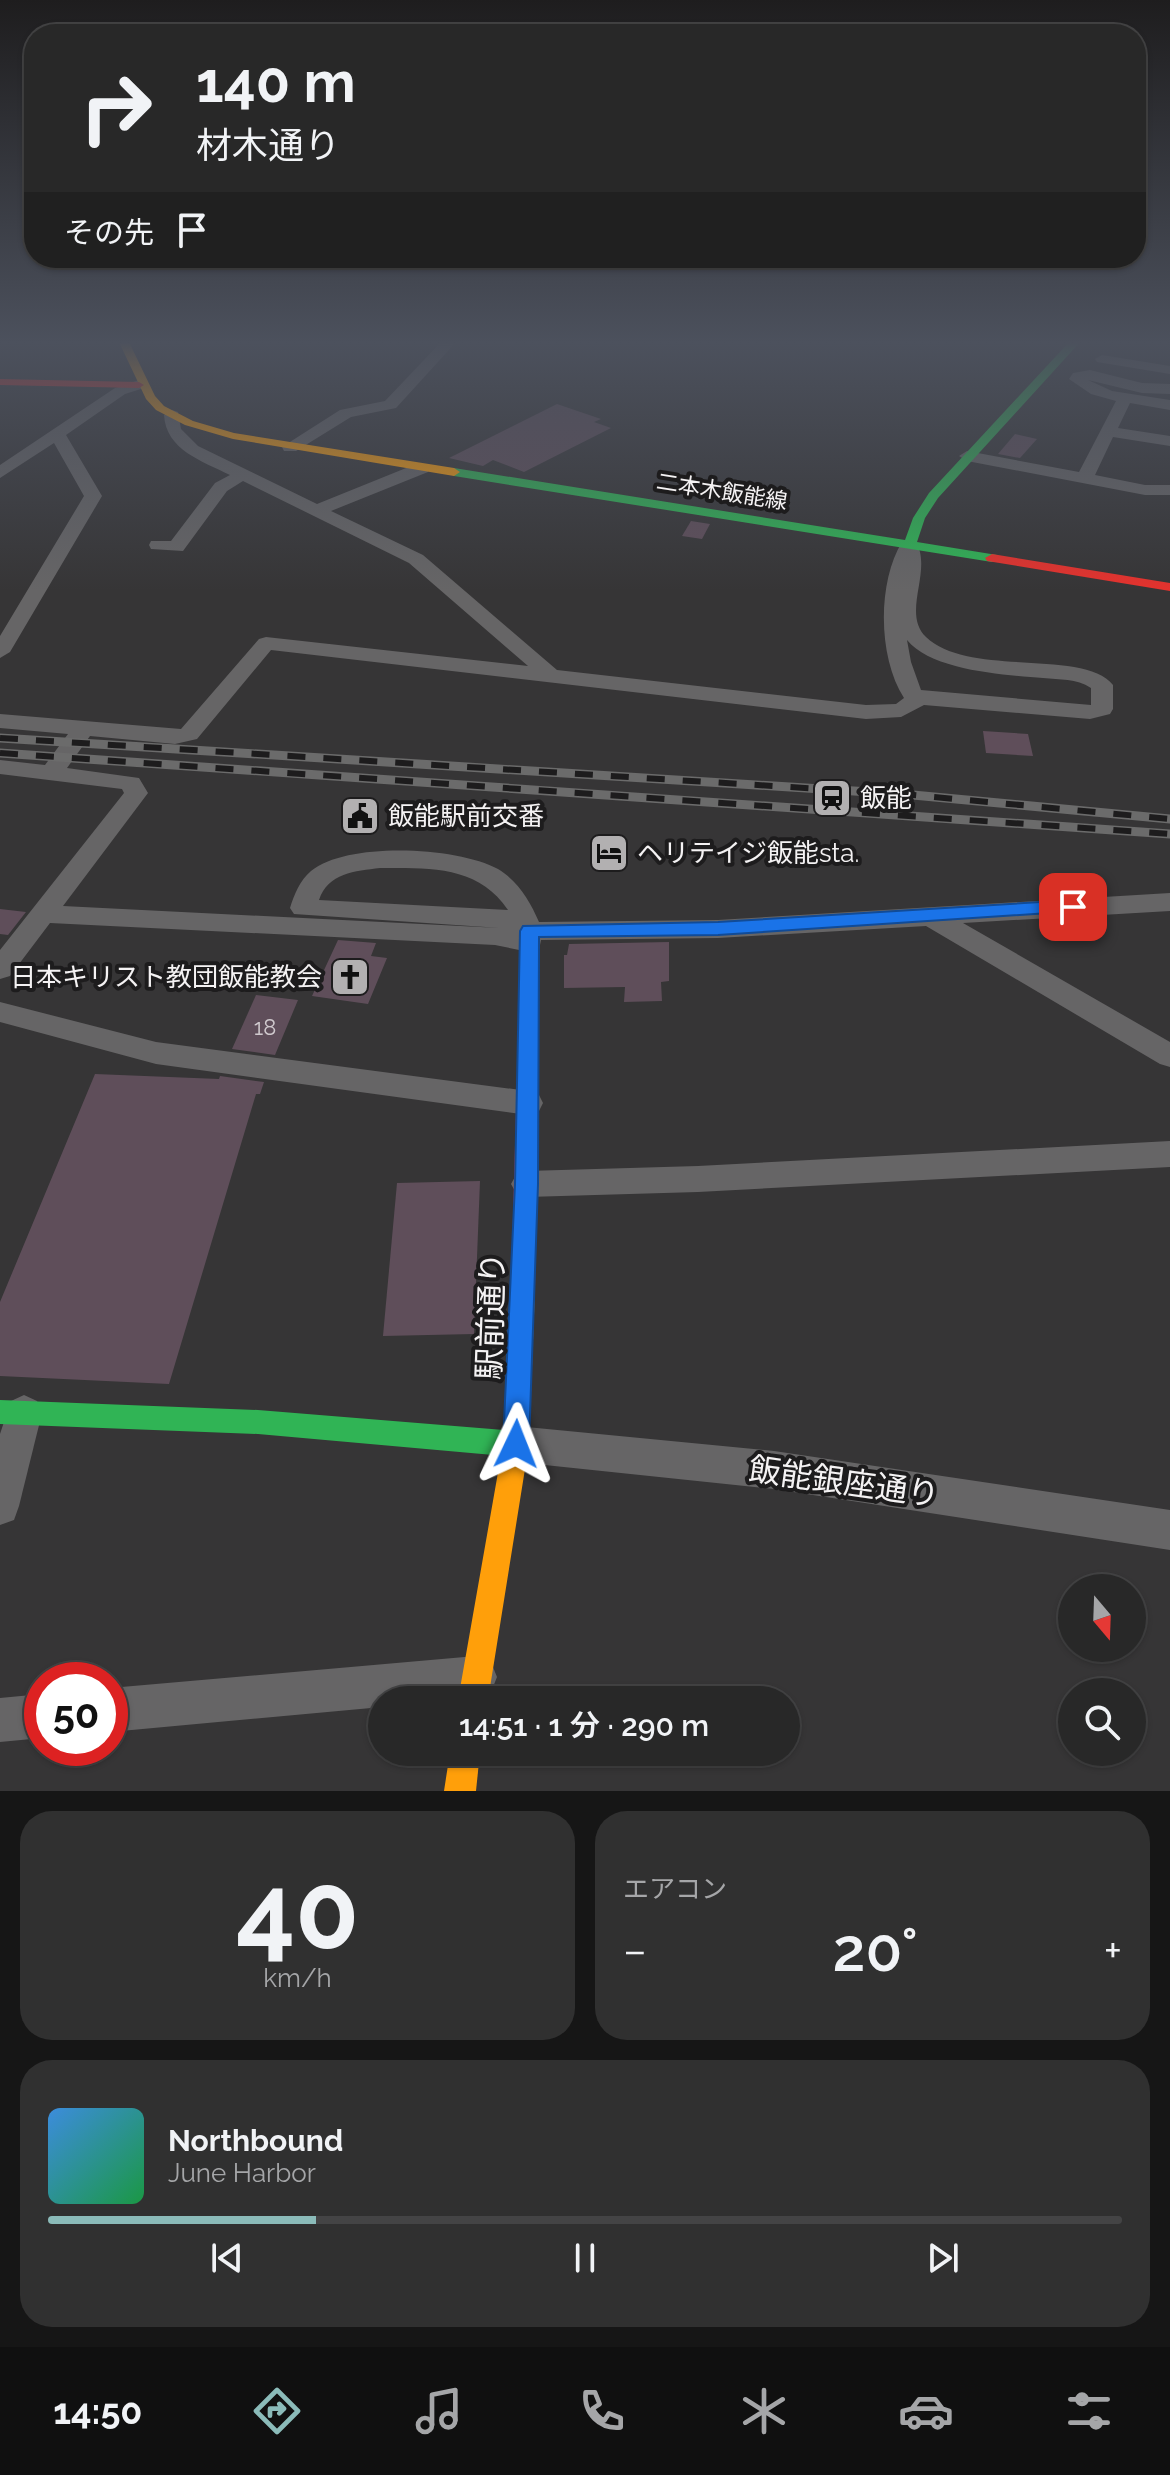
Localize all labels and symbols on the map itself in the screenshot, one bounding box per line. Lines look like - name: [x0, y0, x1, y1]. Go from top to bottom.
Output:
- street label: 二本木飯能線: [655, 468, 789, 514]
- station icon: 飯能: [811, 777, 853, 819]
- place label: 飯能: [860, 783, 912, 813]
- public building icon: 飯能駅前交番: [339, 795, 381, 837]
- place label: 飯能駅前交番: [388, 801, 544, 831]
- hotel icon: ヘリテイジ飯能sta.: [588, 832, 630, 874]
- place label: ヘリテイジ飯能sta.: [637, 838, 859, 868]
- pin: [1039, 873, 1107, 941]
- church icon: 日本キリスト教団飯能教会: [329, 956, 371, 998]
- place label: 日本キリスト教団飯能教会: [10, 962, 322, 992]
- house number: 18: [254, 1014, 276, 1040]
- street label: 駅前通り: [470, 1251, 511, 1381]
- position arrow: [474, 1402, 558, 1486]
- street label: 飯能銀座通り: [746, 1450, 942, 1513]
- north arrow: [1058, 1574, 1146, 1662]
- speed limit sign: 50: [24, 1662, 128, 1766]

